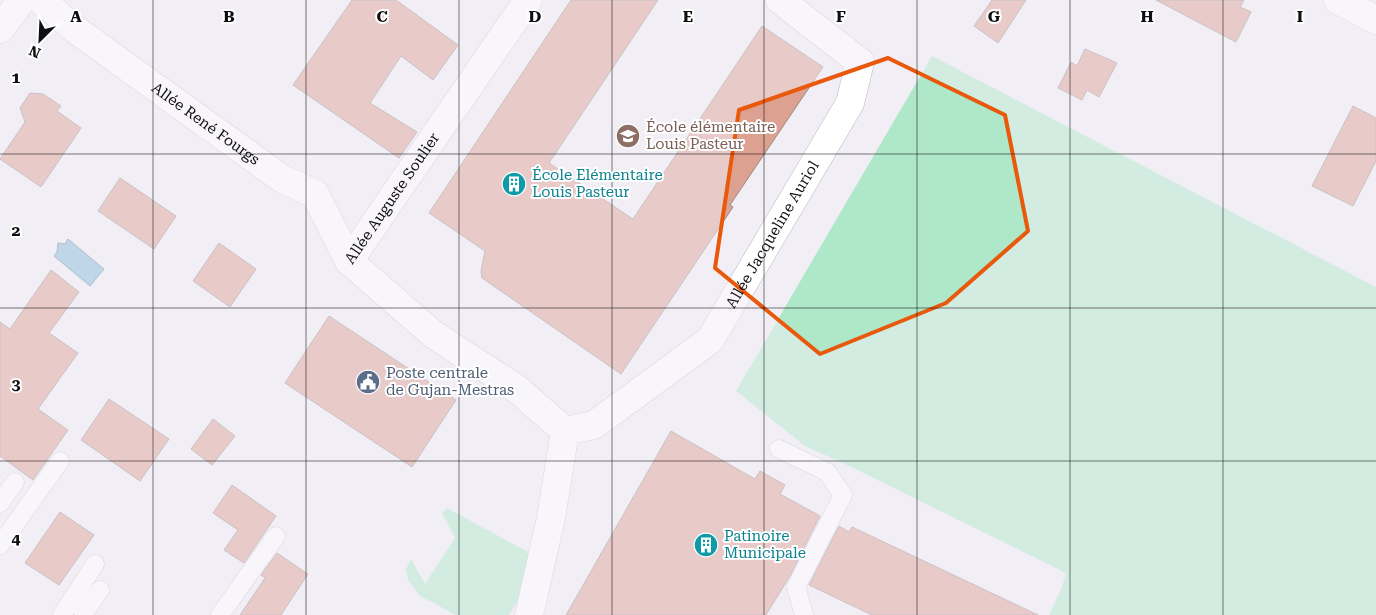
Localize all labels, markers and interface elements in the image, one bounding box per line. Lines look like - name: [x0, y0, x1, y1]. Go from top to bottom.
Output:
- text: A: [70, 7, 82, 26]
- text: B: [223, 7, 235, 26]
- text: C: [376, 7, 388, 26]
- text: D: [529, 7, 542, 26]
- text: E: [683, 7, 693, 26]
- text: F: [836, 7, 846, 26]
- text: G: [988, 7, 1001, 26]
- text: H: [1140, 7, 1154, 26]
- text: I: [1297, 7, 1303, 26]
- north arrow: [15, 15, 65, 65]
- text: N: [26, 42, 43, 61]
- text: 1: [12, 68, 21, 87]
- street label: Allée René Fourgs: [148, 79, 263, 169]
- place label: École élémentaire Louis Pasteur: [646, 118, 775, 153]
- school or university icon: École élémentaire Louis Pasteur: [615, 123, 641, 149]
- street label: Allée Auguste Soulier: [341, 129, 443, 267]
- street label: Allée Jacqueline Auriol: [722, 157, 823, 311]
- place label: École Elémentaire Louis Pasteur: [532, 166, 663, 201]
- building icon: École Elémentaire Louis Pasteur: [501, 171, 527, 197]
- text: 2: [12, 221, 21, 240]
- place label: Poste centrale de Gujan-Mestras: [386, 364, 514, 399]
- public building icon: Poste centrale de Gujan-Mestras: [355, 369, 381, 395]
- text: 3: [12, 375, 21, 394]
- place label: Patinoire Municipale: [724, 527, 806, 562]
- text: 4: [12, 529, 21, 548]
- building icon: Patinoire Municipale: [693, 532, 719, 558]

